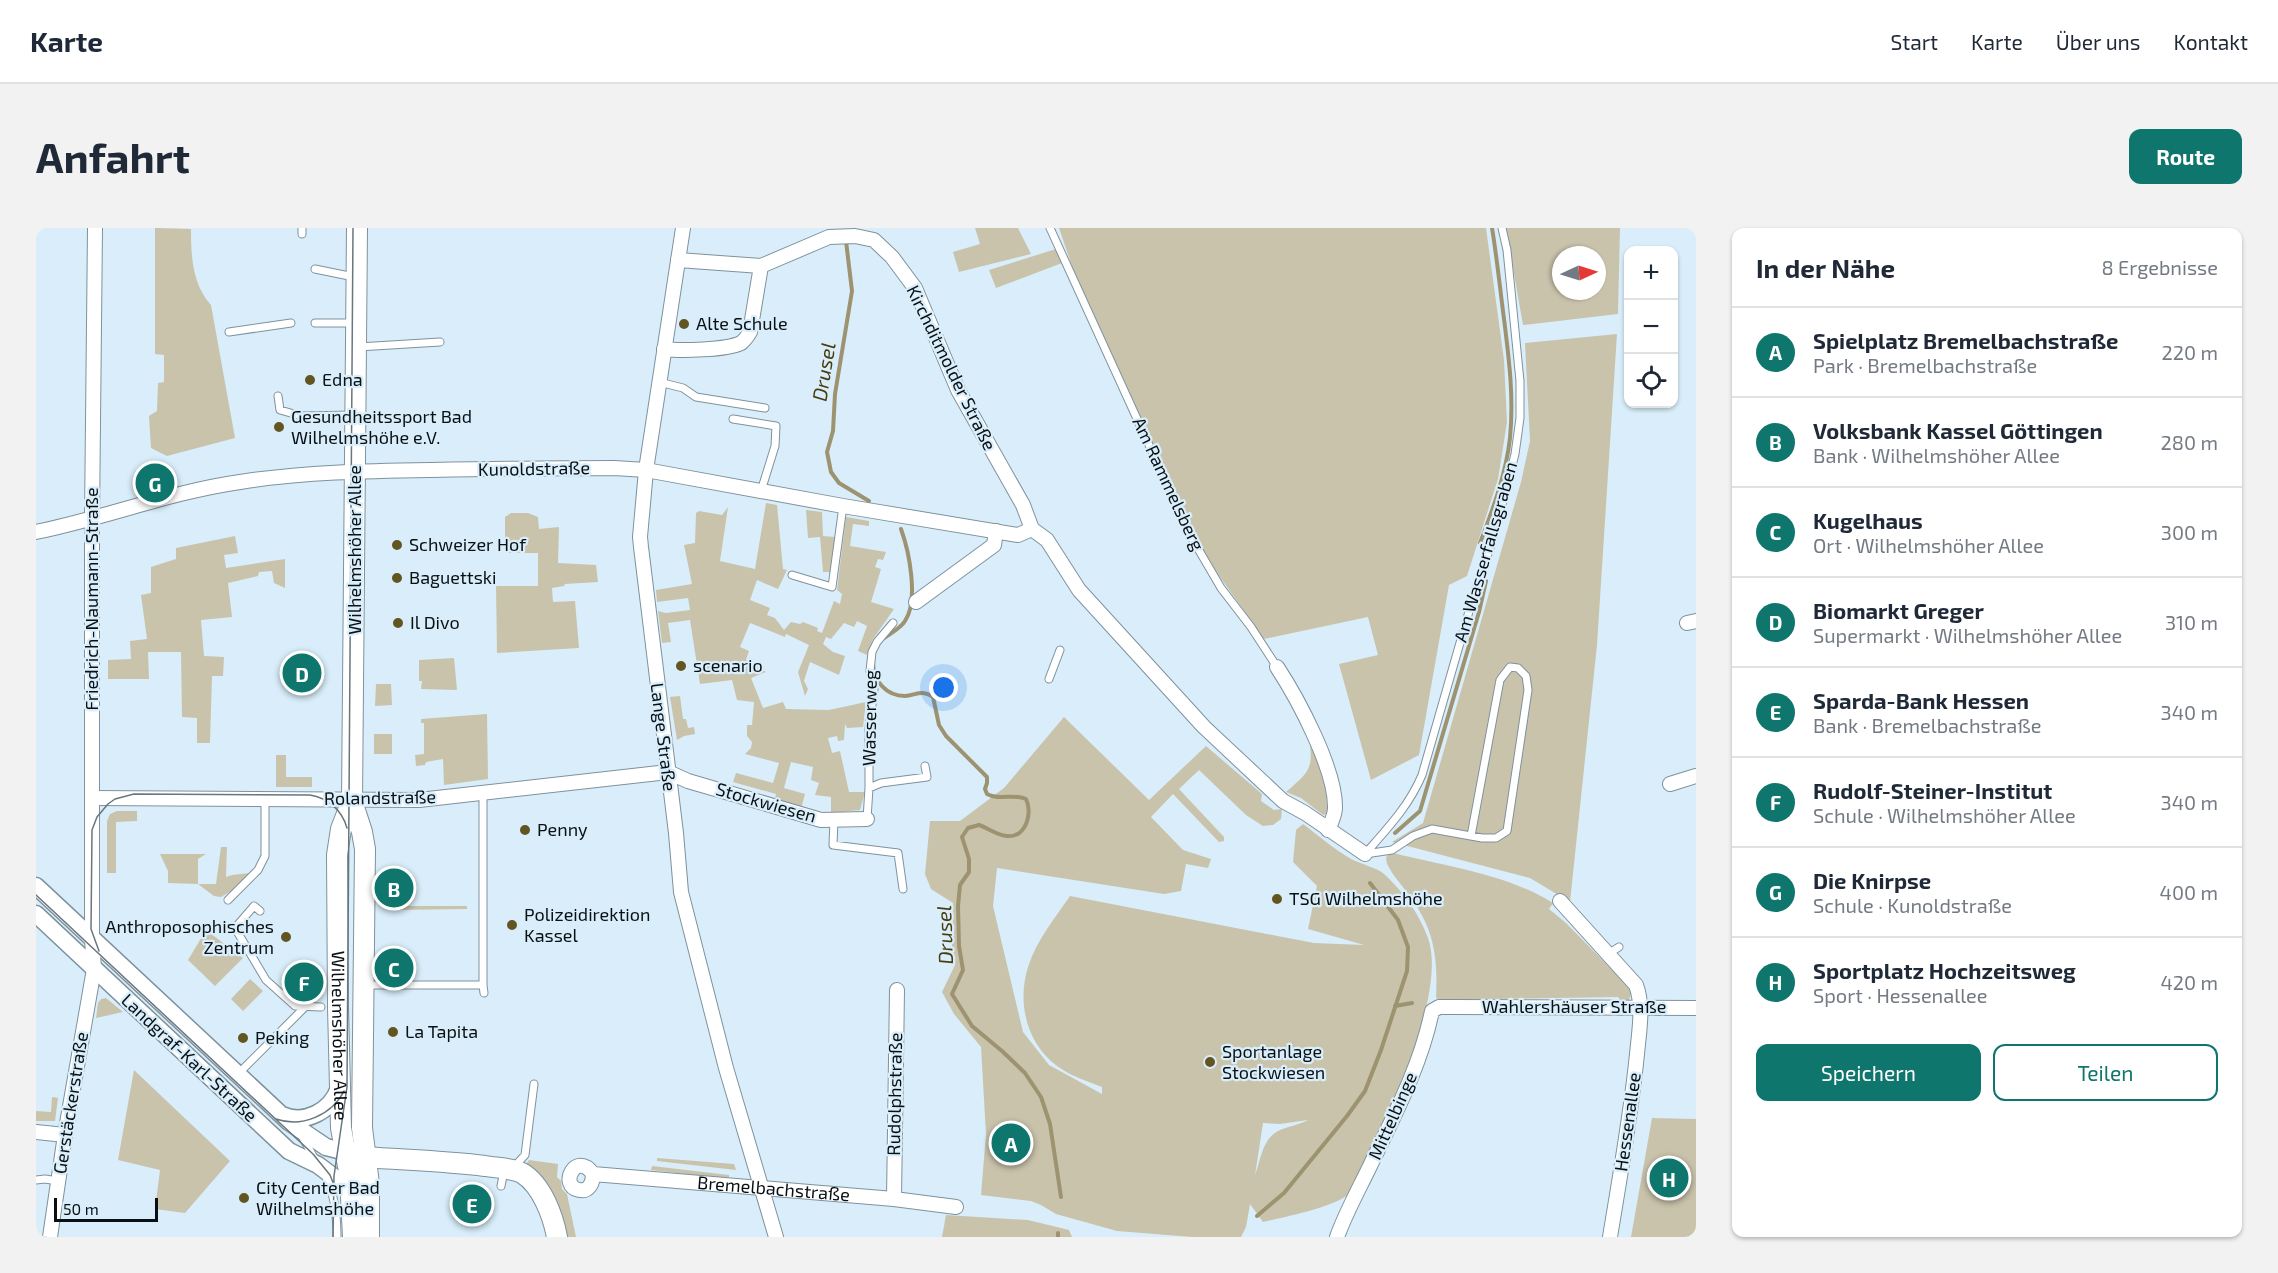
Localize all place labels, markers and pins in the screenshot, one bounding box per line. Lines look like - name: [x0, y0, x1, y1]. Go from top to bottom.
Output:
- place label: Alte Schule: [696, 312, 788, 334]
- marker: Alte Schule: [677, 317, 691, 331]
- place label: Edna: [322, 368, 363, 390]
- marker: Edna: [303, 373, 317, 387]
- place label: Gesundheitssport Bad Wilhelmshöhe e.V.: [291, 405, 472, 448]
- marker: Gesundheitssport Bad Wilhelmshöhe e.V.: [272, 420, 286, 434]
- pin: G: [136, 460, 174, 506]
- place label: Schweizer Hof: [409, 533, 527, 555]
- marker: Schweizer Hof: [390, 538, 404, 552]
- place label: Baguettski: [409, 566, 497, 588]
- marker: Baguettski: [390, 571, 404, 585]
- place label: Il Divo: [410, 611, 460, 633]
- marker: Il Divo: [391, 616, 405, 630]
- pin: D: [282, 650, 322, 696]
- place label: scenario: [693, 654, 763, 676]
- marker: scenario: [674, 659, 688, 673]
- place label: Penny: [537, 818, 588, 840]
- marker: Penny: [518, 823, 532, 837]
- pin: B: [374, 866, 414, 910]
- place label: TSG Wilhelmshöhe: [1289, 887, 1443, 909]
- marker: TSG Wilhelmshöhe: [1270, 892, 1284, 906]
- place label: Polizeidirektion Kassel: [524, 903, 650, 946]
- place label: Anthroposophisches Zentrum: [105, 915, 274, 958]
- marker: Polizeidirektion Kassel: [505, 918, 519, 932]
- marker: Anthroposophisches Zentrum: [279, 930, 293, 944]
- pin: C: [374, 946, 414, 990]
- pin: F: [284, 960, 324, 1005]
- place label: La Tapita: [405, 1020, 478, 1042]
- marker: La Tapita: [386, 1025, 400, 1039]
- place label: Peking: [255, 1026, 309, 1048]
- marker: Peking: [236, 1031, 250, 1045]
- place label: Sportanlage Stockwiesen: [1222, 1040, 1325, 1083]
- marker: Sportanlage Stockwiesen: [1203, 1055, 1217, 1069]
- pin: A: [992, 1120, 1030, 1166]
- pin: H: [1650, 1156, 1688, 1200]
- place label: City Center Bad Wilhelmshöhe: [256, 1176, 380, 1219]
- pin: E: [452, 1182, 492, 1226]
- marker: City Center Bad Wilhelmshöhe: [237, 1191, 251, 1205]

